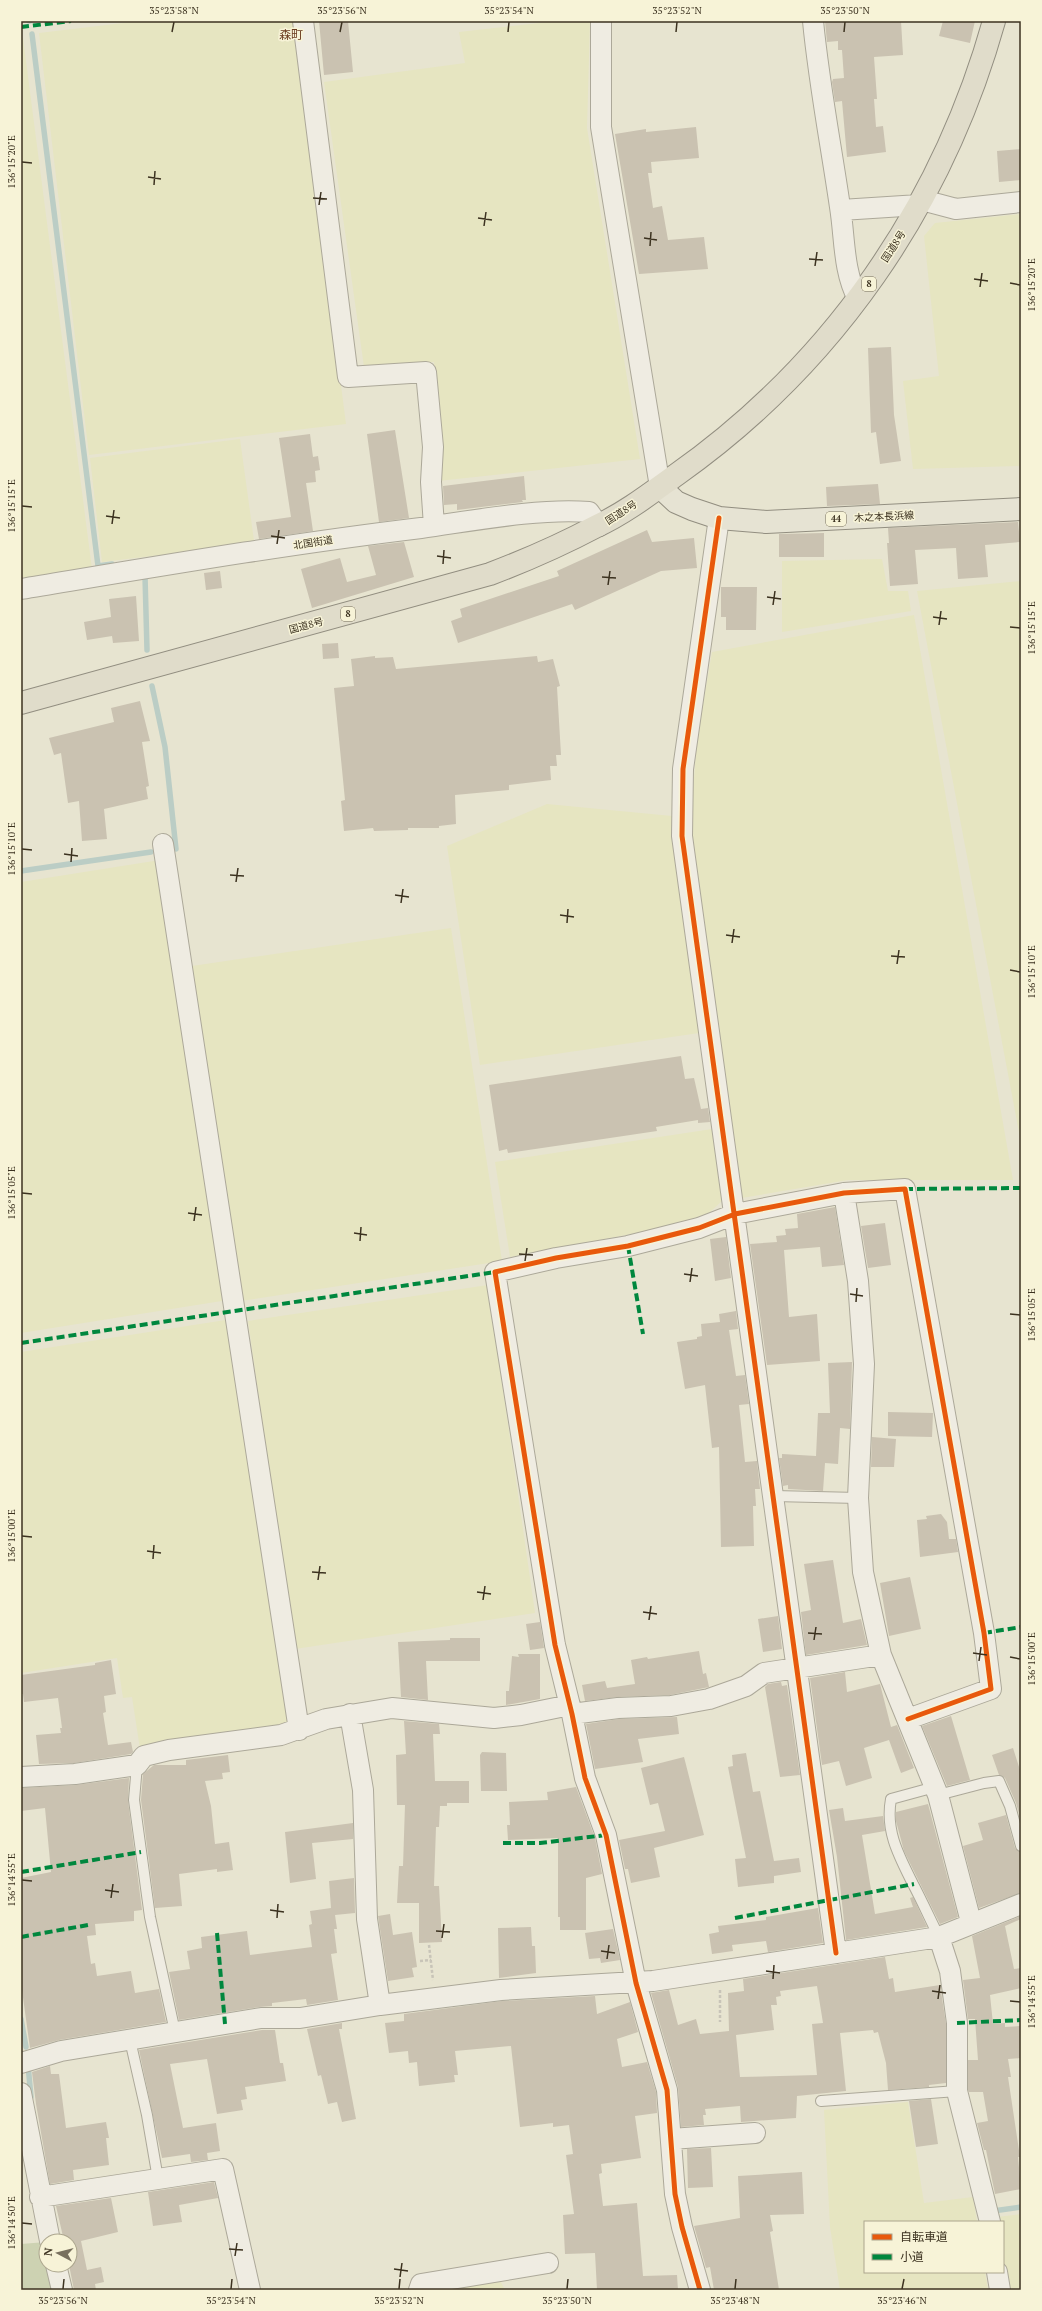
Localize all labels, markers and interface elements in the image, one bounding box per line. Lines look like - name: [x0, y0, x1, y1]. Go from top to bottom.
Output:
- text: 35°23'58"N: [149, 4, 199, 17]
- text: 35°23'56"N: [317, 4, 367, 17]
- text: 35°23'54"N: [484, 4, 534, 17]
- text: 35°23'52"N: [652, 4, 702, 17]
- text: 35°23'50"N: [820, 4, 870, 17]
- district label: 森町: [279, 27, 303, 42]
- text: 136°15'20"E: [5, 135, 18, 189]
- street label: 国道8号: [878, 228, 908, 265]
- text: 136°15'20"E: [1025, 258, 1038, 312]
- road number: 8: [862, 277, 876, 291]
- text: 136°15'15"E: [5, 479, 18, 533]
- street label: 国道8号: [603, 497, 640, 527]
- street label: 木之本長浜線: [854, 508, 914, 525]
- road number: 44: [826, 512, 846, 526]
- street label: 北国街道: [292, 533, 334, 552]
- text: 136°15'15"E: [1025, 601, 1038, 655]
- road number: 8: [341, 607, 355, 621]
- street label: 国道8号: [287, 615, 325, 636]
- text: 136°15'10"E: [5, 822, 18, 876]
- text: 136°15'10"E: [1025, 945, 1038, 999]
- text: 136°15'05"E: [5, 1166, 18, 1220]
- text: 136°15'05"E: [1025, 1288, 1038, 1342]
- text: 136°15'00"E: [5, 1509, 18, 1563]
- text: 136°15'00"E: [1025, 1632, 1038, 1686]
- text: 136°14'55"E: [5, 1853, 18, 1907]
- text: 136°14'55"E: [1025, 1975, 1038, 2029]
- text: 136°14'50"E: [5, 2196, 18, 2250]
- legend: [864, 2221, 1004, 2273]
- text: 自転車道: [900, 2229, 948, 2244]
- north arrow: [38, 2233, 78, 2273]
- text: N: [41, 2246, 56, 2257]
- text: 小道: [900, 2249, 924, 2264]
- text: 35°23'56"N: [38, 2294, 88, 2307]
- text: 35°23'54"N: [206, 2294, 256, 2307]
- text: 35°23'52"N: [374, 2294, 424, 2307]
- text: 35°23'50"N: [542, 2294, 592, 2307]
- text: 35°23'48"N: [710, 2294, 760, 2307]
- text: 35°23'46"N: [877, 2294, 927, 2307]

